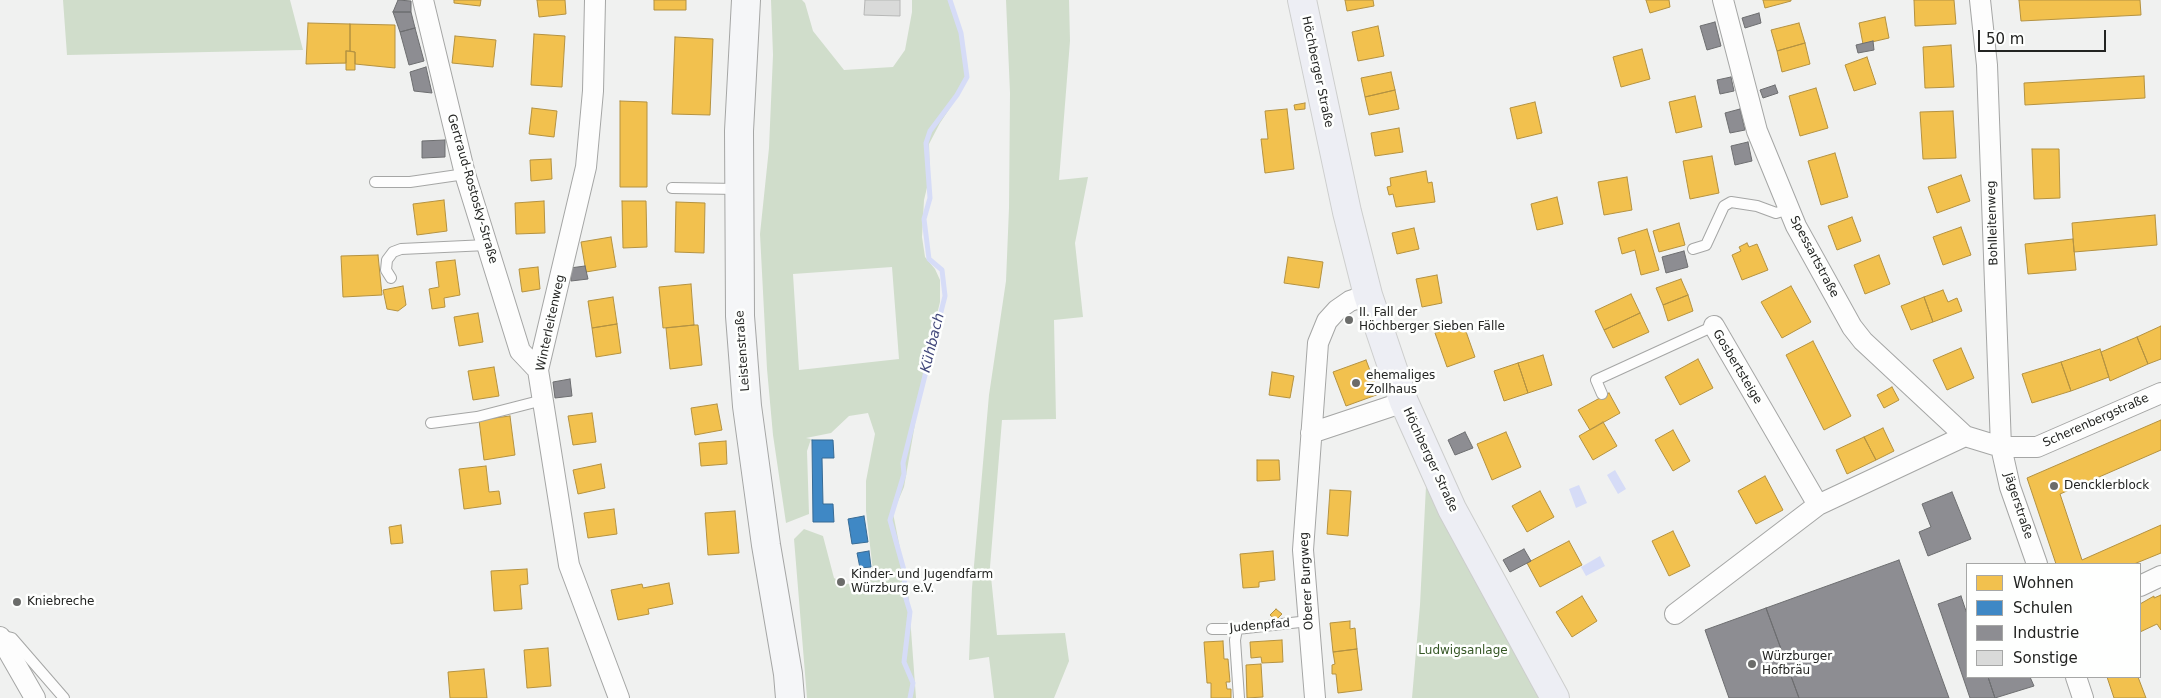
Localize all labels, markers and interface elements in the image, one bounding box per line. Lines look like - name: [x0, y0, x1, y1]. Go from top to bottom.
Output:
- street label: Höchberger Straße: [1298, 15, 1336, 129]
- scale bar: [1981, 20, 2108, 52]
- text: 50 m: [1986, 30, 2024, 48]
- street label: Gertraud-Rostosky-Straße: [444, 112, 500, 266]
- street label: Bohlleitenweg: [1984, 180, 2002, 266]
- street label: Spessartstraße: [1786, 214, 1842, 300]
- street label: Winterleitenweg: [534, 274, 568, 372]
- place label: II. Fall der Höchberger Sieben Fälle: [1359, 306, 1505, 334]
- street label: Leistenstraße: [733, 310, 753, 392]
- water label: Kühbach: [918, 312, 948, 374]
- marker: II. Fall der Höchberger Sieben Fälle: [1343, 314, 1355, 326]
- street label: Gosbertsteige: [1709, 327, 1765, 407]
- place label: ehemaliges Zollhaus: [1366, 369, 1435, 397]
- marker: ehemaliges Zollhaus: [1350, 377, 1362, 389]
- street label: Scherenbergstraße: [2041, 391, 2151, 451]
- street label: Höchberger Straße: [1399, 405, 1461, 515]
- street label: Jägerstraße: [2000, 471, 2036, 541]
- place label: Dencklerblock: [2064, 479, 2149, 493]
- marker: Dencklerblock: [2048, 480, 2060, 492]
- street label: Oberer Burgweg: [1297, 532, 1317, 630]
- legend: [1966, 563, 2141, 678]
- place label: Kinder- und Jugendfarm Würzburg e.V.: [851, 568, 993, 596]
- text: Wohnen: [2013, 574, 2074, 592]
- marker: Kinder- und Jugendfarm Würzburg e.V.: [835, 576, 847, 588]
- place label: Kniebreche: [27, 595, 94, 609]
- marker: Kniebreche: [11, 596, 23, 608]
- text: Schulen: [2013, 599, 2073, 617]
- street label: Judenpfad: [1229, 616, 1291, 636]
- text: Industrie: [2013, 624, 2079, 642]
- park label: Ludwigsanlage: [1418, 644, 1508, 658]
- text: Sonstige: [2013, 649, 2078, 667]
- place label: Würzburger Hofbräu: [1762, 650, 1832, 678]
- marker: Würzburger Hofbräu: [1746, 658, 1758, 670]

